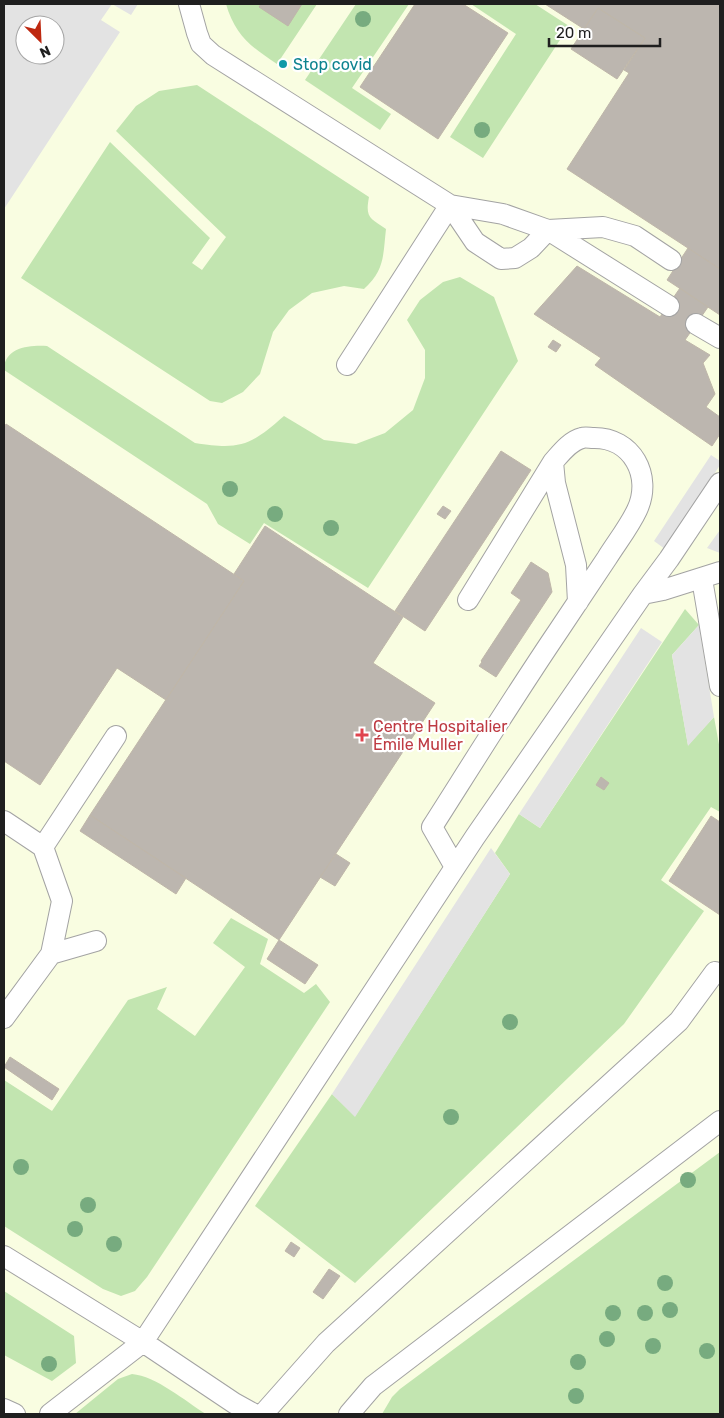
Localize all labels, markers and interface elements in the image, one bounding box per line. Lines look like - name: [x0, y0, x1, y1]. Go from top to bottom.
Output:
- north arrow: [15, 15, 65, 65]
- scale bar: [549, 15, 660, 47]
- text: 20 m: [556, 24, 591, 42]
- text: N: [37, 42, 53, 61]
- place label: Stop covid: [293, 55, 372, 74]
- marker: Stop covid: [277, 58, 289, 70]
- place label: Centre Hospitalier Émile Muller: [373, 717, 507, 754]
- marker: Centre Hospitalier Émile Muller: [355, 728, 369, 742]

